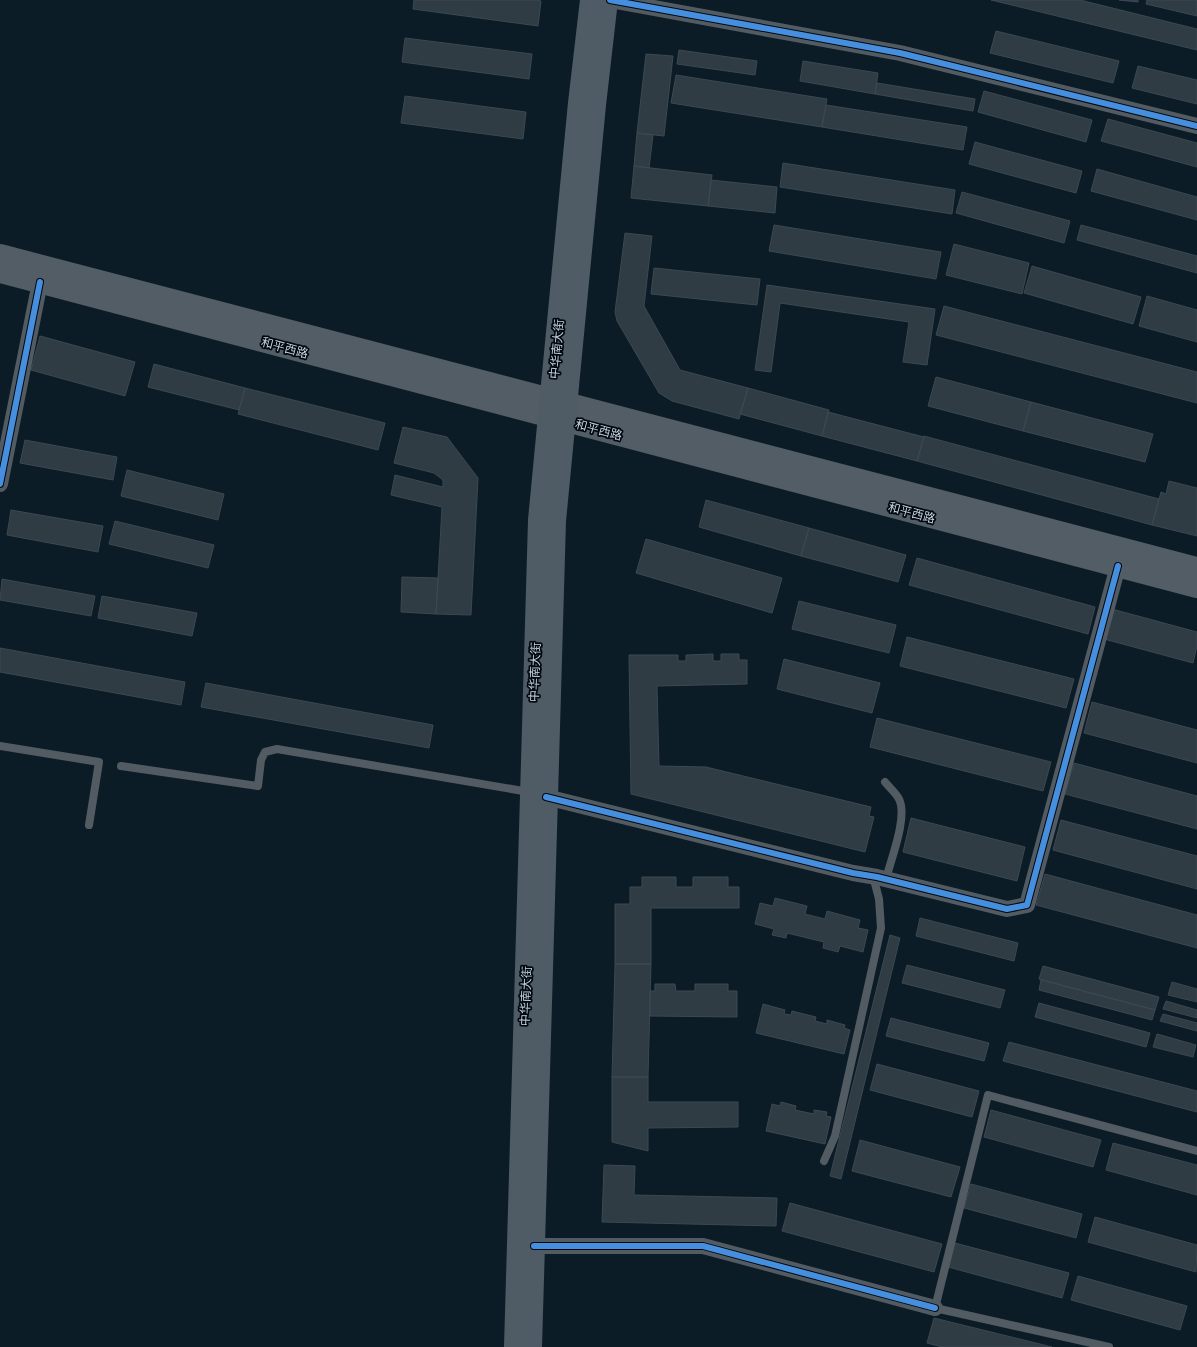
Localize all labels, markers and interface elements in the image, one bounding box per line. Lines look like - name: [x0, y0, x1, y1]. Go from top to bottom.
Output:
- street label: 中华南大街: [546, 318, 566, 380]
- street label: 和平西路: [260, 334, 310, 360]
- street label: 和平西路: [574, 416, 624, 442]
- street label: 和平西路: [887, 499, 937, 525]
- street label: 中华南大街: [526, 642, 542, 702]
- street label: 中华南大街: [517, 966, 533, 1026]

